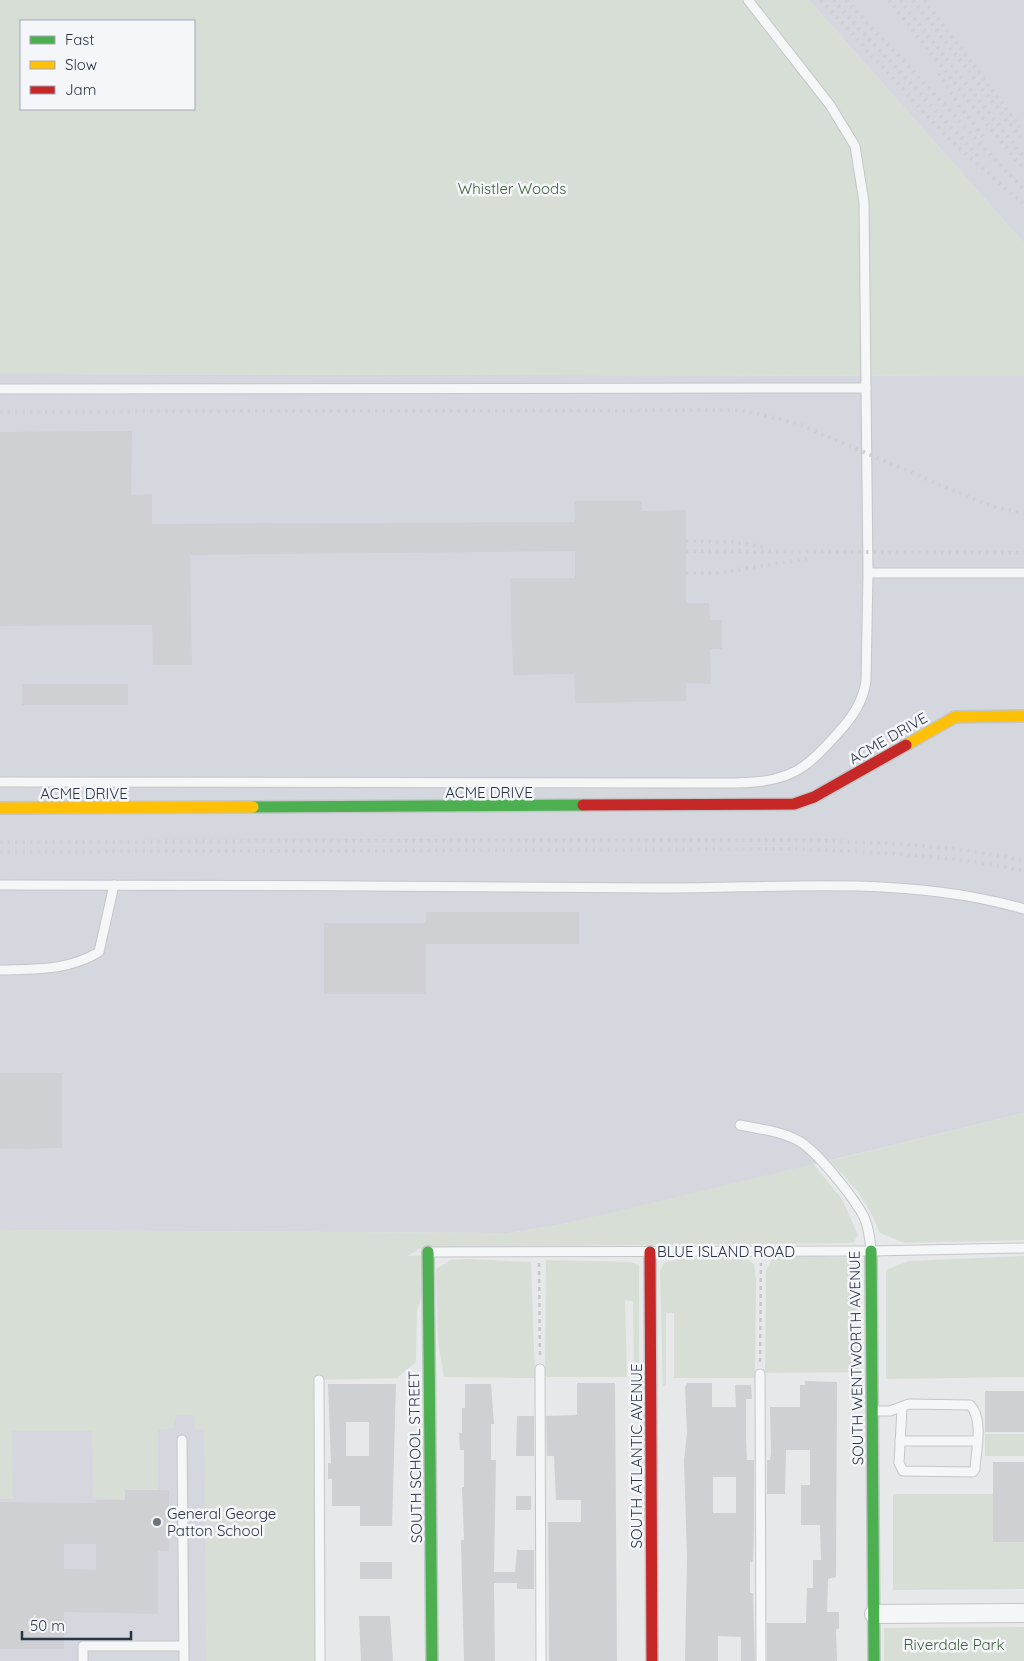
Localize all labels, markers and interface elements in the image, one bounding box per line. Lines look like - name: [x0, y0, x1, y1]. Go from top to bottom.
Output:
- legend: [20, 20, 195, 110]
- text: Fast: [65, 30, 94, 49]
- text: Slow: [65, 55, 97, 74]
- text: Jam: [65, 80, 96, 99]
- park label: Whistler Woods: [458, 179, 566, 198]
- street label: ACME DRIVE: [845, 708, 931, 768]
- street label: ACME DRIVE: [445, 783, 533, 802]
- street label: ACME DRIVE: [40, 784, 128, 803]
- street label: BLUE ISLAND ROAD: [657, 1242, 795, 1261]
- street label: SOUTH WENTWORTH AVENUE: [845, 1251, 867, 1465]
- street label: SOUTH ATLANTIC AVENUE: [627, 1364, 646, 1548]
- street label: SOUTH SCHOOL STREET: [404, 1371, 426, 1543]
- place label: General George Patton School: [167, 1504, 276, 1540]
- marker: General George Patton School: [151, 1516, 163, 1528]
- scale bar: [22, 1608, 131, 1640]
- text: 50 m: [30, 1616, 65, 1635]
- park label: Riverdale Park: [904, 1635, 1004, 1654]

